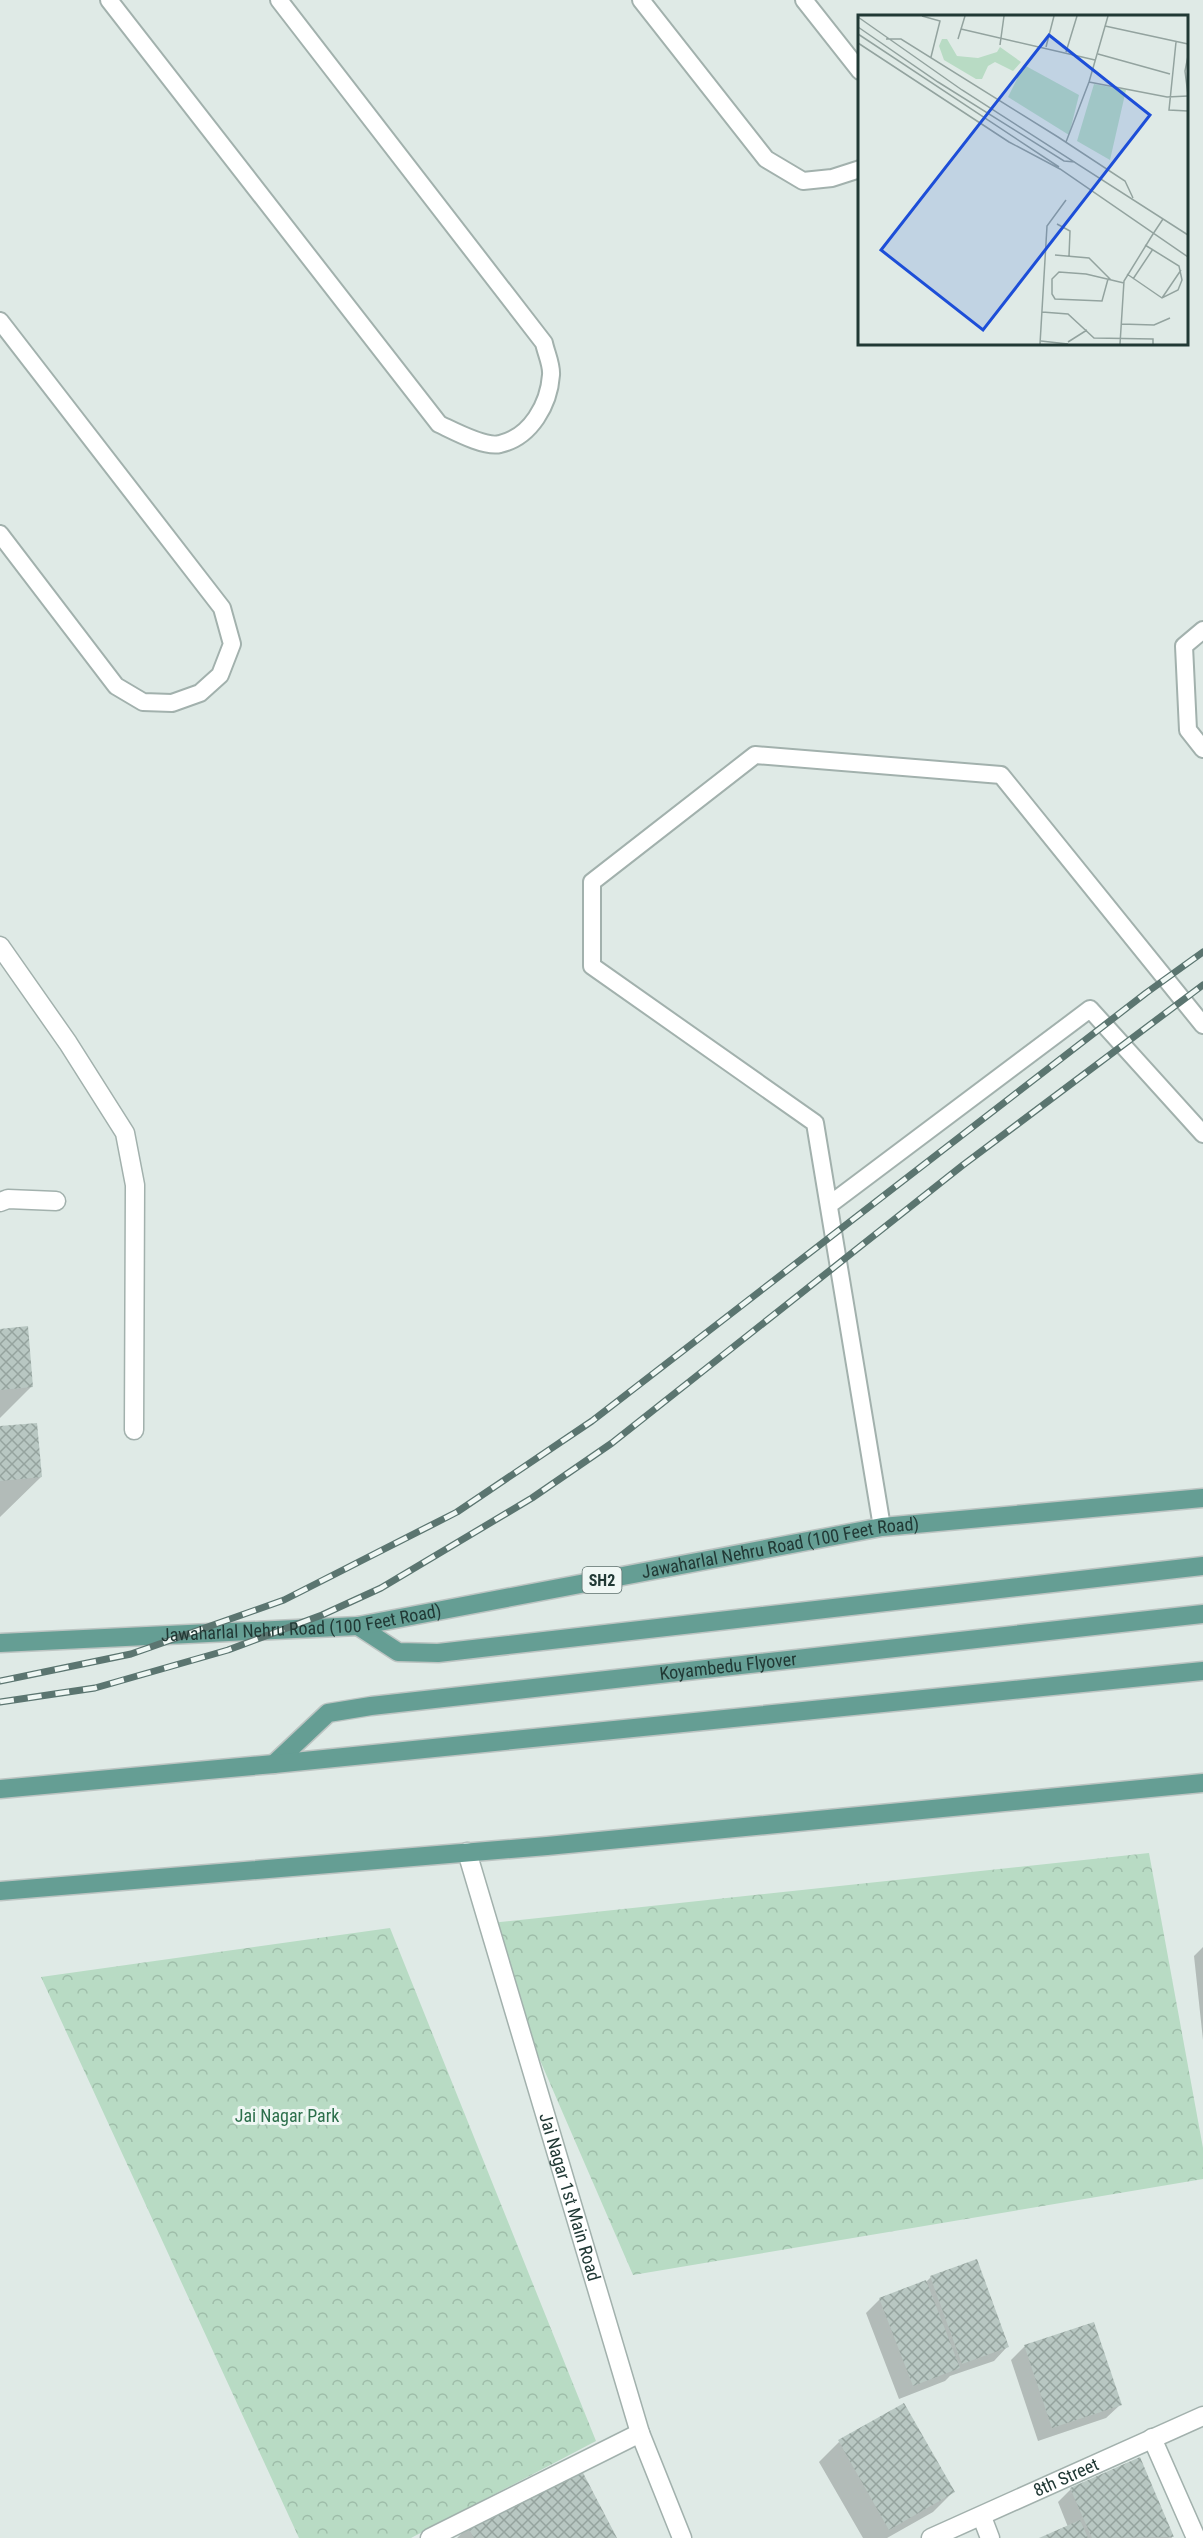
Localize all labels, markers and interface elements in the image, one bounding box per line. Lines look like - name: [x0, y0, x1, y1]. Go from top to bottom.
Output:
- inset map: [858, 15, 1188, 345]
- street label: Jawaharlal Nehru Road (100 Feet Road): [640, 1513, 920, 1582]
- road number: SH2: [582, 1567, 622, 1593]
- street label: Jawaharlal Nehru Road (100 Feet Road): [160, 1600, 443, 1645]
- street label: Koyambedu Flyover: [658, 1648, 798, 1684]
- park label: Jai Nagar Park: [235, 2105, 339, 2126]
- street label: Jai Nagar 1st Main Road: [535, 2110, 605, 2284]
- street label: 8th Street: [1030, 2453, 1102, 2501]

